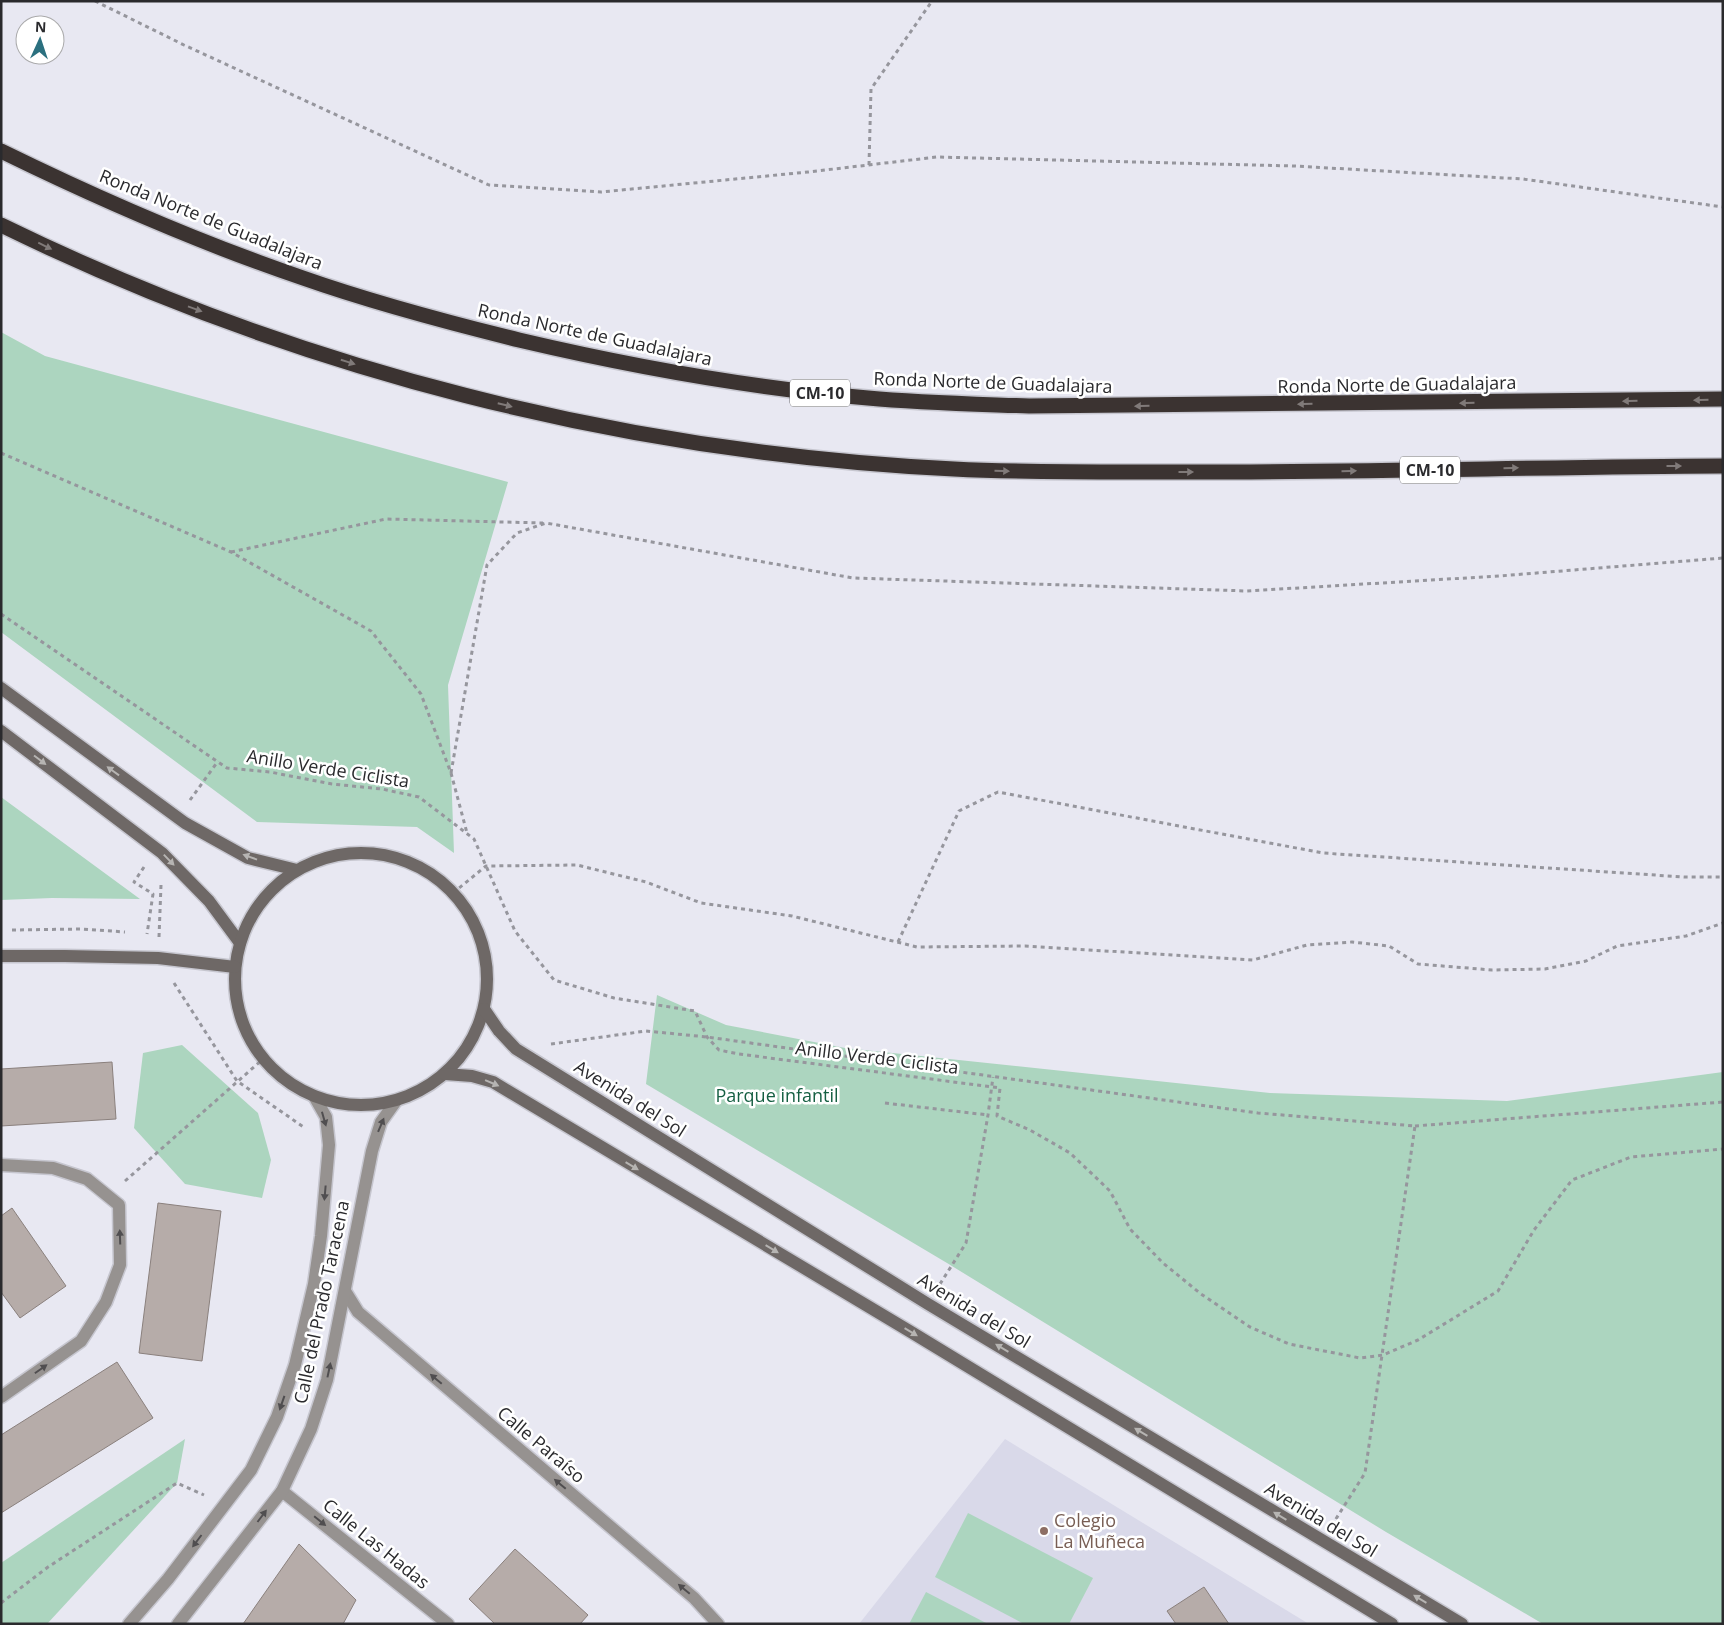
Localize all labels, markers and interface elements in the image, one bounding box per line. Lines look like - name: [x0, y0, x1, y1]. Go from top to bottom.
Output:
- north arrow: [15, 15, 65, 65]
- text: N: [35, 17, 47, 36]
- street label: Ronda Norte de Guadalajara: [96, 163, 327, 275]
- one-way arrow: [38, 242, 52, 250]
- street label: Ronda Norte de Guadalajara: [476, 297, 715, 371]
- one-way arrow: [187, 306, 202, 313]
- one-way arrow: [341, 359, 356, 366]
- street label: Ronda Norte de Guadalajara: [873, 366, 1113, 398]
- street label: Ronda Norte de Guadalajara: [1277, 370, 1517, 398]
- road number: CM-10: [790, 379, 850, 406]
- one-way arrow: [1692, 396, 1708, 404]
- one-way arrow: [1622, 397, 1638, 405]
- one-way arrow: [1459, 399, 1475, 407]
- one-way arrow: [1297, 400, 1313, 408]
- one-way arrow: [497, 401, 512, 409]
- one-way arrow: [1134, 402, 1150, 410]
- road number: CM-10: [1400, 456, 1460, 484]
- one-way arrow: [1666, 462, 1682, 470]
- one-way arrow: [1503, 464, 1519, 472]
- one-way arrow: [994, 467, 1010, 475]
- one-way arrow: [1341, 467, 1357, 475]
- one-way arrow: [1178, 468, 1194, 476]
- street label: Anillo Verde Ciclista: [245, 743, 411, 793]
- one-way arrow: [33, 755, 46, 766]
- one-way arrow: [107, 766, 120, 776]
- one-way arrow: [163, 853, 175, 865]
- one-way arrow: [242, 853, 257, 861]
- street label: Anillo Verde Ciclista: [794, 1035, 960, 1079]
- street label: Avenida del Sol: [570, 1054, 691, 1142]
- one-way arrow: [485, 1080, 499, 1088]
- park label: Parque infantil: [715, 1083, 839, 1107]
- one-way arrow: [321, 1112, 329, 1127]
- one-way arrow: [377, 1117, 385, 1132]
- one-way arrow: [626, 1161, 639, 1170]
- one-way arrow: [320, 1186, 328, 1202]
- street label: Calle del Prado Taracena: [288, 1198, 354, 1406]
- one-way arrow: [115, 1229, 123, 1245]
- one-way arrow: [765, 1244, 778, 1253]
- street label: Avenida del Sol: [914, 1267, 1035, 1353]
- one-way arrow: [905, 1328, 918, 1337]
- one-way arrow: [995, 1344, 1008, 1353]
- one-way arrow: [325, 1361, 333, 1377]
- one-way arrow: [34, 1364, 48, 1374]
- one-way arrow: [430, 1373, 443, 1384]
- one-way arrow: [278, 1396, 285, 1411]
- street label: Calle Paraíso: [493, 1401, 590, 1488]
- one-way arrow: [1134, 1428, 1147, 1437]
- street label: Avenida del Sol: [1261, 1476, 1382, 1562]
- one-way arrow: [554, 1479, 566, 1490]
- street label: Calle Las Hadas: [318, 1493, 435, 1594]
- place label: Colegio La Muñeca: [1054, 1508, 1145, 1553]
- one-way arrow: [257, 1510, 268, 1523]
- one-way arrow: [1273, 1511, 1286, 1520]
- one-way arrow: [313, 1516, 326, 1527]
- marker: Colegio La Muñeca: [1038, 1525, 1050, 1537]
- one-way arrow: [192, 1534, 203, 1547]
- one-way arrow: [677, 1584, 690, 1595]
- one-way arrow: [1413, 1594, 1426, 1603]

